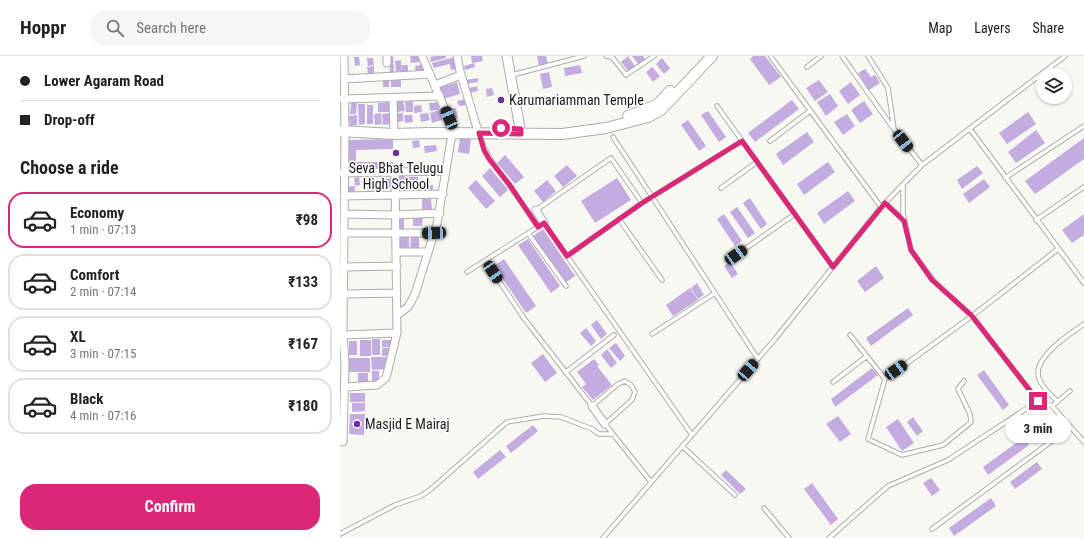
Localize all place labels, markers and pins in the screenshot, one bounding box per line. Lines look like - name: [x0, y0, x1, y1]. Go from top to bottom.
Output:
- place label: Karumariamman Temple: [509, 92, 644, 108]
- marker: Karumariamman Temple: [496, 95, 506, 105]
- marker: Seva Bhat Telugu High School: [391, 148, 401, 158]
- place label: Seva Bhat Telugu High School: [349, 160, 443, 192]
- place label: Masjid E Mairaj: [365, 416, 450, 432]
- marker: Masjid E Mairaj: [352, 419, 362, 429]

